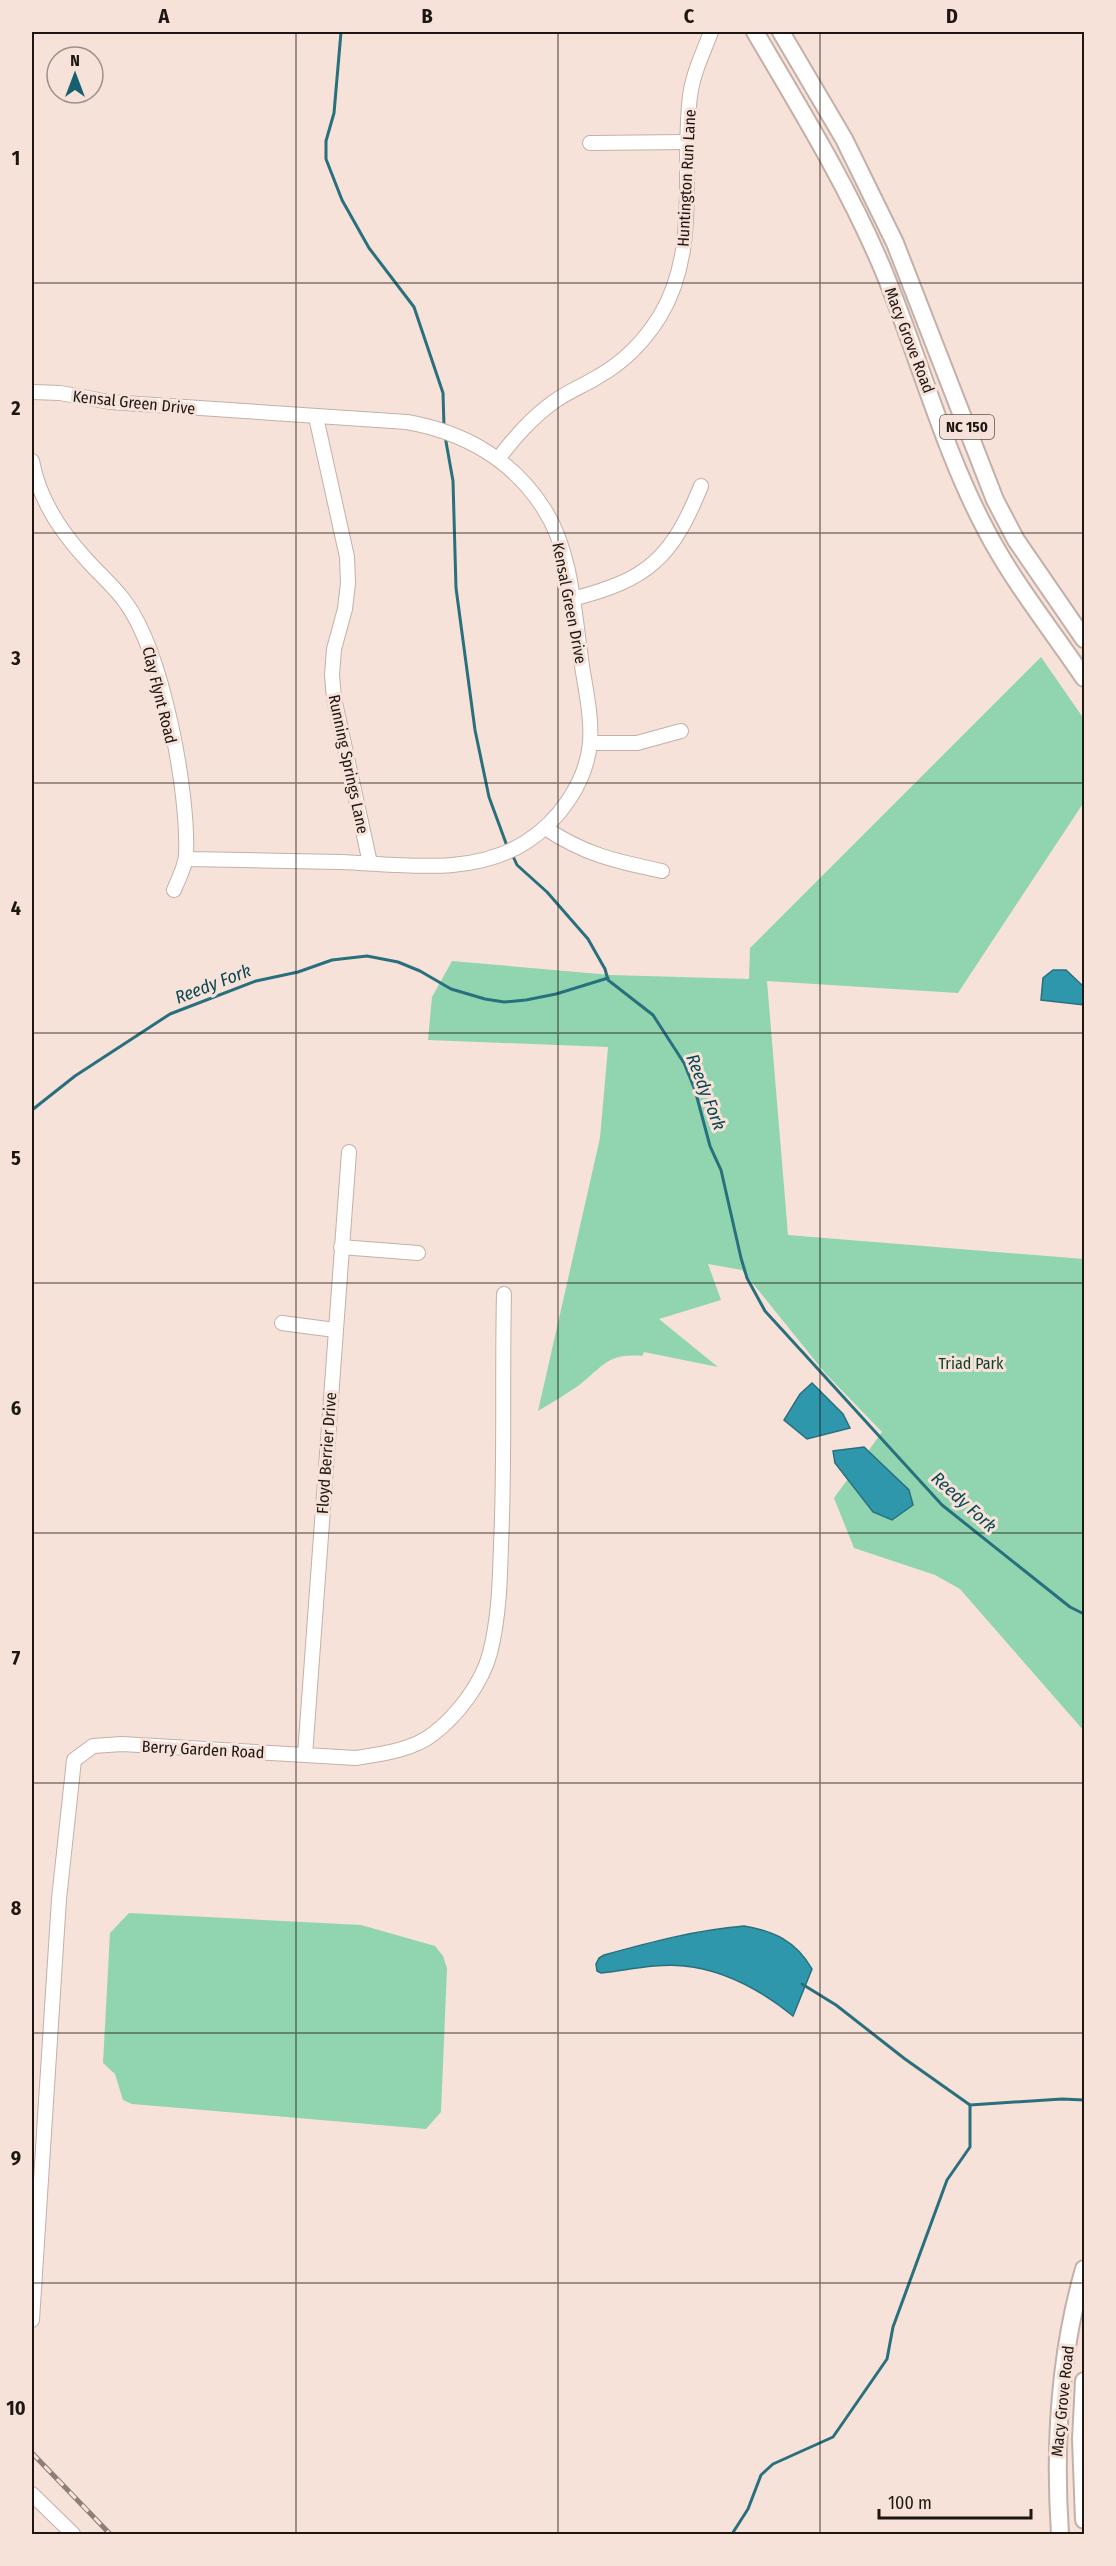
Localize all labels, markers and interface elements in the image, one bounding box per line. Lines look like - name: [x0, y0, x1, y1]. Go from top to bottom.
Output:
- text: A: [158, 4, 171, 28]
- text: B: [421, 4, 433, 28]
- text: C: [684, 4, 695, 28]
- text: D: [946, 4, 958, 28]
- north arrow: [45, 45, 105, 105]
- text: N: [70, 51, 80, 70]
- street label: Huntington Run Lane: [673, 109, 700, 247]
- text: 1: [12, 146, 20, 170]
- street label: Macy Grove Road: [881, 285, 938, 396]
- street label: Kensal Green Drive: [72, 387, 196, 418]
- text: 2: [10, 396, 21, 420]
- road number: NC 150: [940, 415, 994, 439]
- street label: Kensal Green Drive: [548, 541, 591, 665]
- street label: Clay Flynt Road: [138, 645, 181, 746]
- text: 3: [10, 646, 21, 670]
- street label: Running Springs Lane: [325, 693, 373, 835]
- text: 4: [11, 896, 21, 920]
- water label: Reedy Fork: [172, 959, 254, 1009]
- water label: Reedy Fork: [681, 1051, 731, 1133]
- text: 5: [11, 1146, 21, 1170]
- park label: Triad Park: [938, 1354, 1004, 1373]
- street label: Floyd Berrier Drive: [313, 1392, 340, 1514]
- text: 6: [11, 1396, 21, 1420]
- water label: Reedy Fork: [927, 1467, 1001, 1537]
- text: 7: [12, 1646, 21, 1670]
- street label: Berry Garden Road: [141, 1737, 265, 1762]
- text: 8: [11, 1896, 22, 1920]
- text: 9: [11, 2146, 21, 2170]
- street label: Macy Grove Road: [1047, 2345, 1078, 2457]
- text: 10: [6, 2396, 26, 2420]
- scale bar: [879, 2482, 1030, 2520]
- text: 100 m: [888, 2492, 932, 2514]

